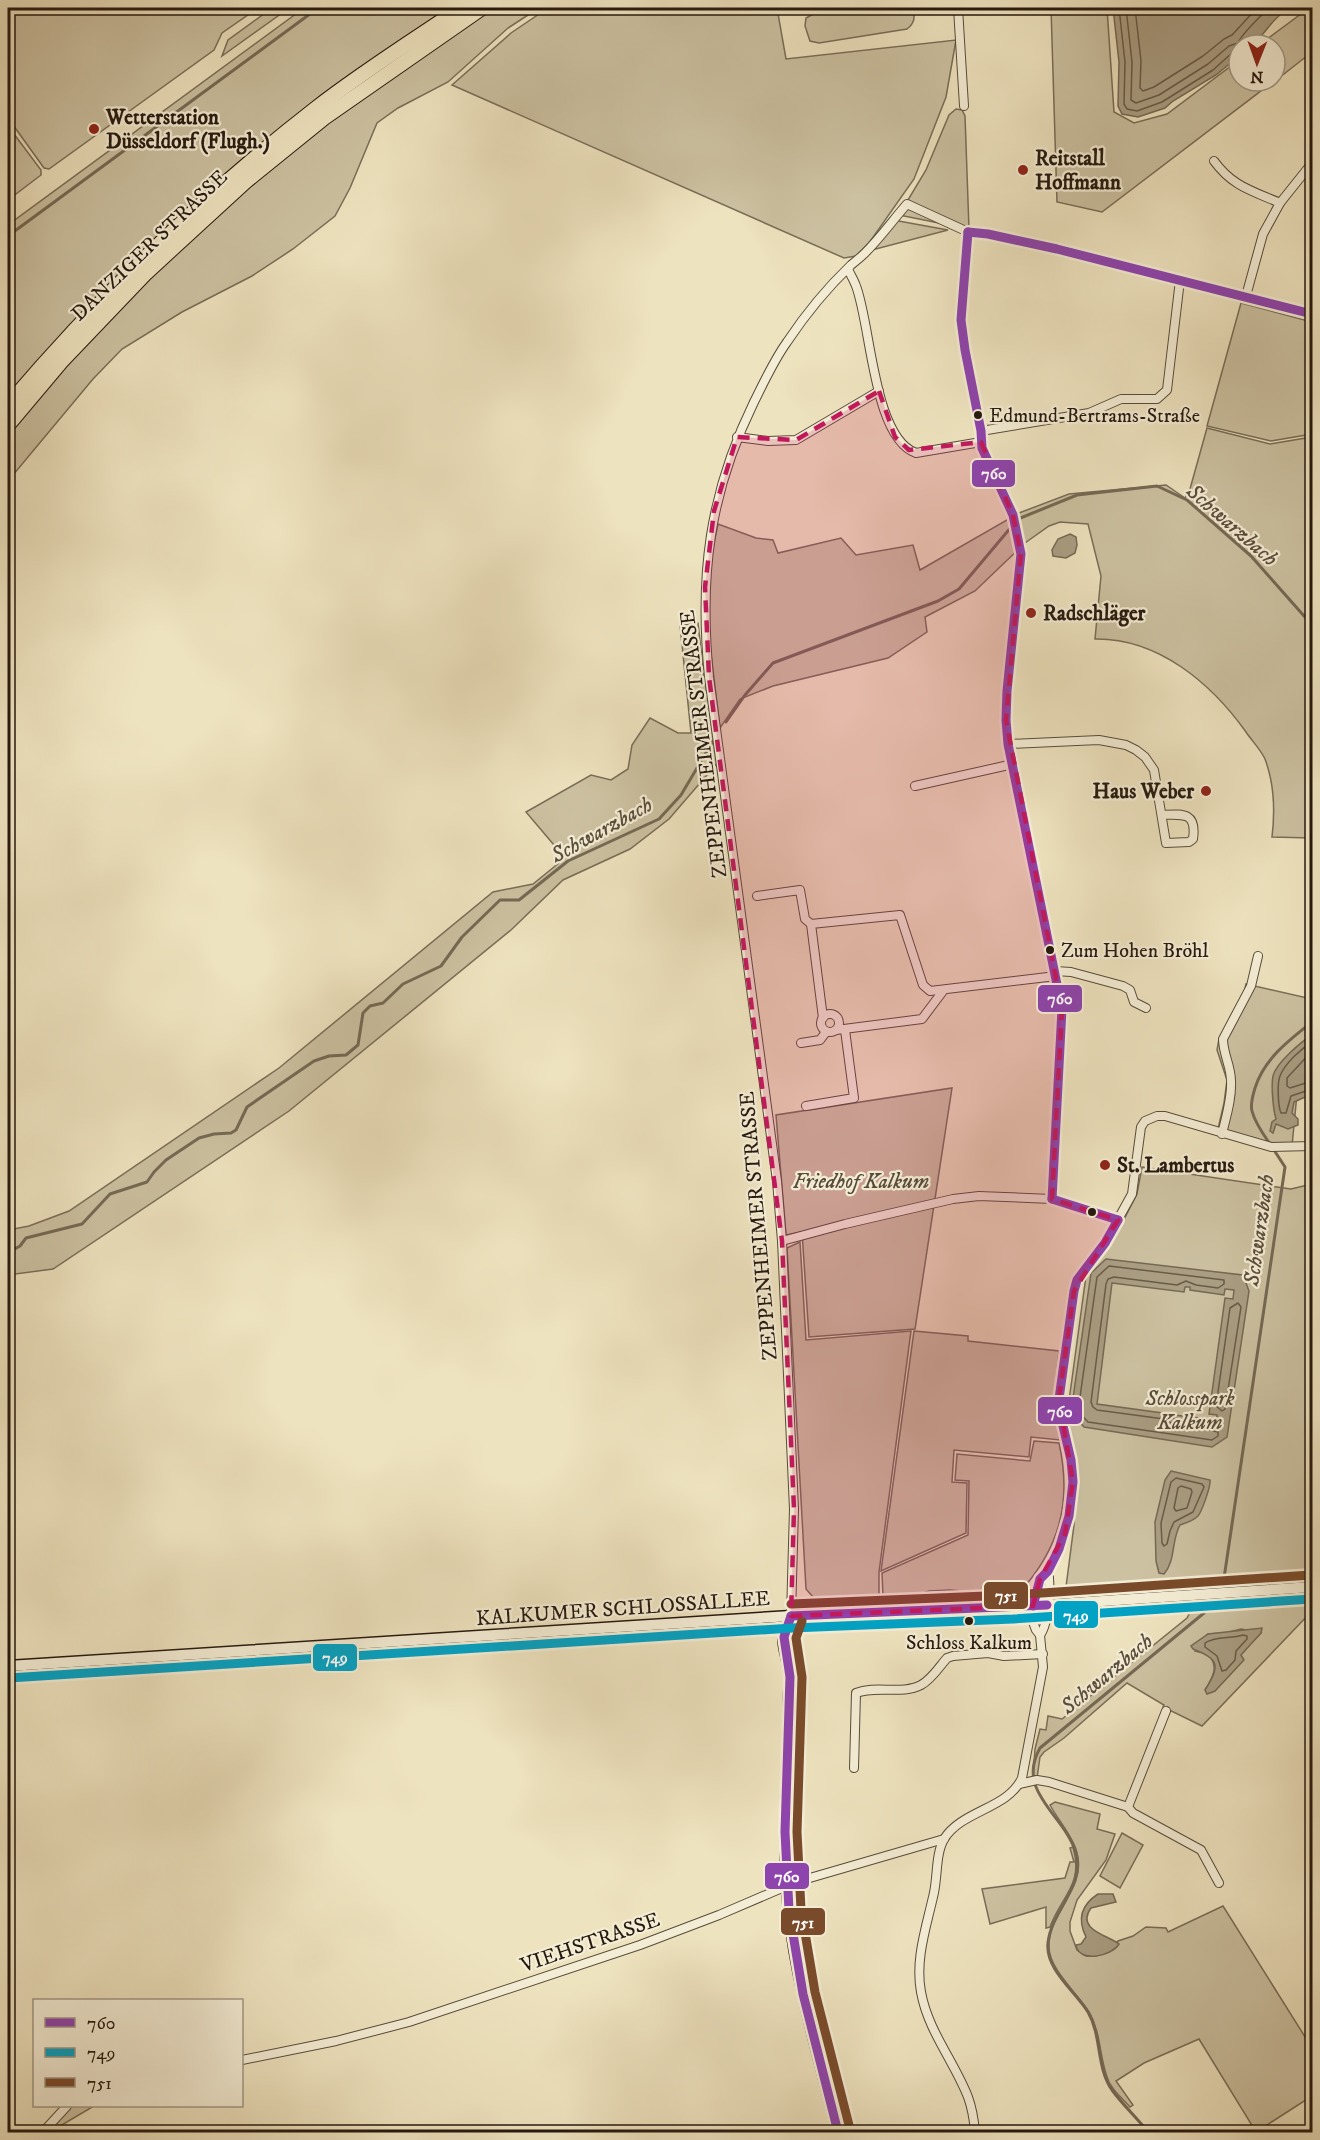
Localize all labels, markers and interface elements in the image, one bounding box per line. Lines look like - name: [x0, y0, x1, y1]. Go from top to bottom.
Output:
- north arrow: [1227, 33, 1287, 93]
- text: N: [1250, 67, 1263, 87]
- place label: Wetterstation Düsseldorf (Flugh.): [105, 105, 270, 155]
- marker: Wetterstation Düsseldorf (Flugh.): [87, 122, 101, 136]
- place label: Reitstall Hoffmann: [1035, 146, 1122, 196]
- marker: Reitstall Hoffmann: [1016, 163, 1030, 177]
- street label: DANZIGER STRASSE: [66, 164, 233, 327]
- place label: Edmund-Bertrams-Straße: [989, 404, 1200, 429]
- marker: Edmund-Bertrams-Straße: [972, 409, 984, 421]
- line badge: 760: [971, 459, 1016, 488]
- text: 760: [981, 464, 1007, 484]
- water label: Schwarzbach: [1180, 477, 1283, 572]
- place label: Radschläger: [1043, 601, 1147, 627]
- marker: Radschläger: [1024, 606, 1038, 620]
- street label: ZEPPENHEIMER STRASSE: [675, 608, 733, 879]
- place label: Haus Weber: [1093, 779, 1195, 805]
- marker: Haus Weber: [1199, 784, 1213, 798]
- water label: Schwarzbach: [545, 791, 657, 870]
- place label: Zum Hohen Bröhl: [1061, 939, 1209, 964]
- marker: Zum Hohen Bröhl: [1044, 944, 1056, 956]
- line badge: 760: [1037, 984, 1083, 1013]
- text: 760: [1047, 989, 1073, 1009]
- street label: ZEPPENHEIMER STRASSE: [734, 1090, 784, 1361]
- place label: St. Lambertus: [1117, 1153, 1234, 1179]
- marker: St. Lambertus: [1098, 1158, 1112, 1172]
- park label: Friedhof Kalkum: [793, 1169, 929, 1195]
- water label: Schwarzbach: [1238, 1173, 1281, 1289]
- unlabelled marker: [1086, 1206, 1098, 1218]
- park label: Schlosspark Kalkum: [1145, 1386, 1235, 1436]
- line badge: 760: [1037, 1396, 1083, 1425]
- text: 760: [1047, 1402, 1073, 1422]
- line badge: 751: [983, 1581, 1029, 1610]
- street label: KALKUMER SCHLOSSALLEE: [475, 1586, 771, 1632]
- text: 751: [995, 1586, 1017, 1606]
- line badge: 749: [1053, 1600, 1099, 1629]
- text: 749: [1063, 1606, 1089, 1626]
- marker: Schloss Kalkum: [963, 1615, 975, 1627]
- water label: Schwarzbach: [1054, 1628, 1159, 1721]
- place label: Schloss Kalkum: [906, 1631, 1032, 1656]
- line badge: 749: [312, 1643, 358, 1672]
- text: 749: [322, 1648, 348, 1668]
- line badge: 760: [764, 1862, 810, 1890]
- text: 760: [774, 1867, 800, 1887]
- street label: VIEHSTRASSE: [516, 1907, 664, 1979]
- line badge: 751: [780, 1907, 826, 1936]
- text: 751: [792, 1913, 814, 1933]
- legend: [33, 1999, 243, 2107]
- text: 760: [87, 2013, 115, 2035]
- text: 749: [87, 2043, 116, 2065]
- text: 751: [87, 2073, 112, 2095]

